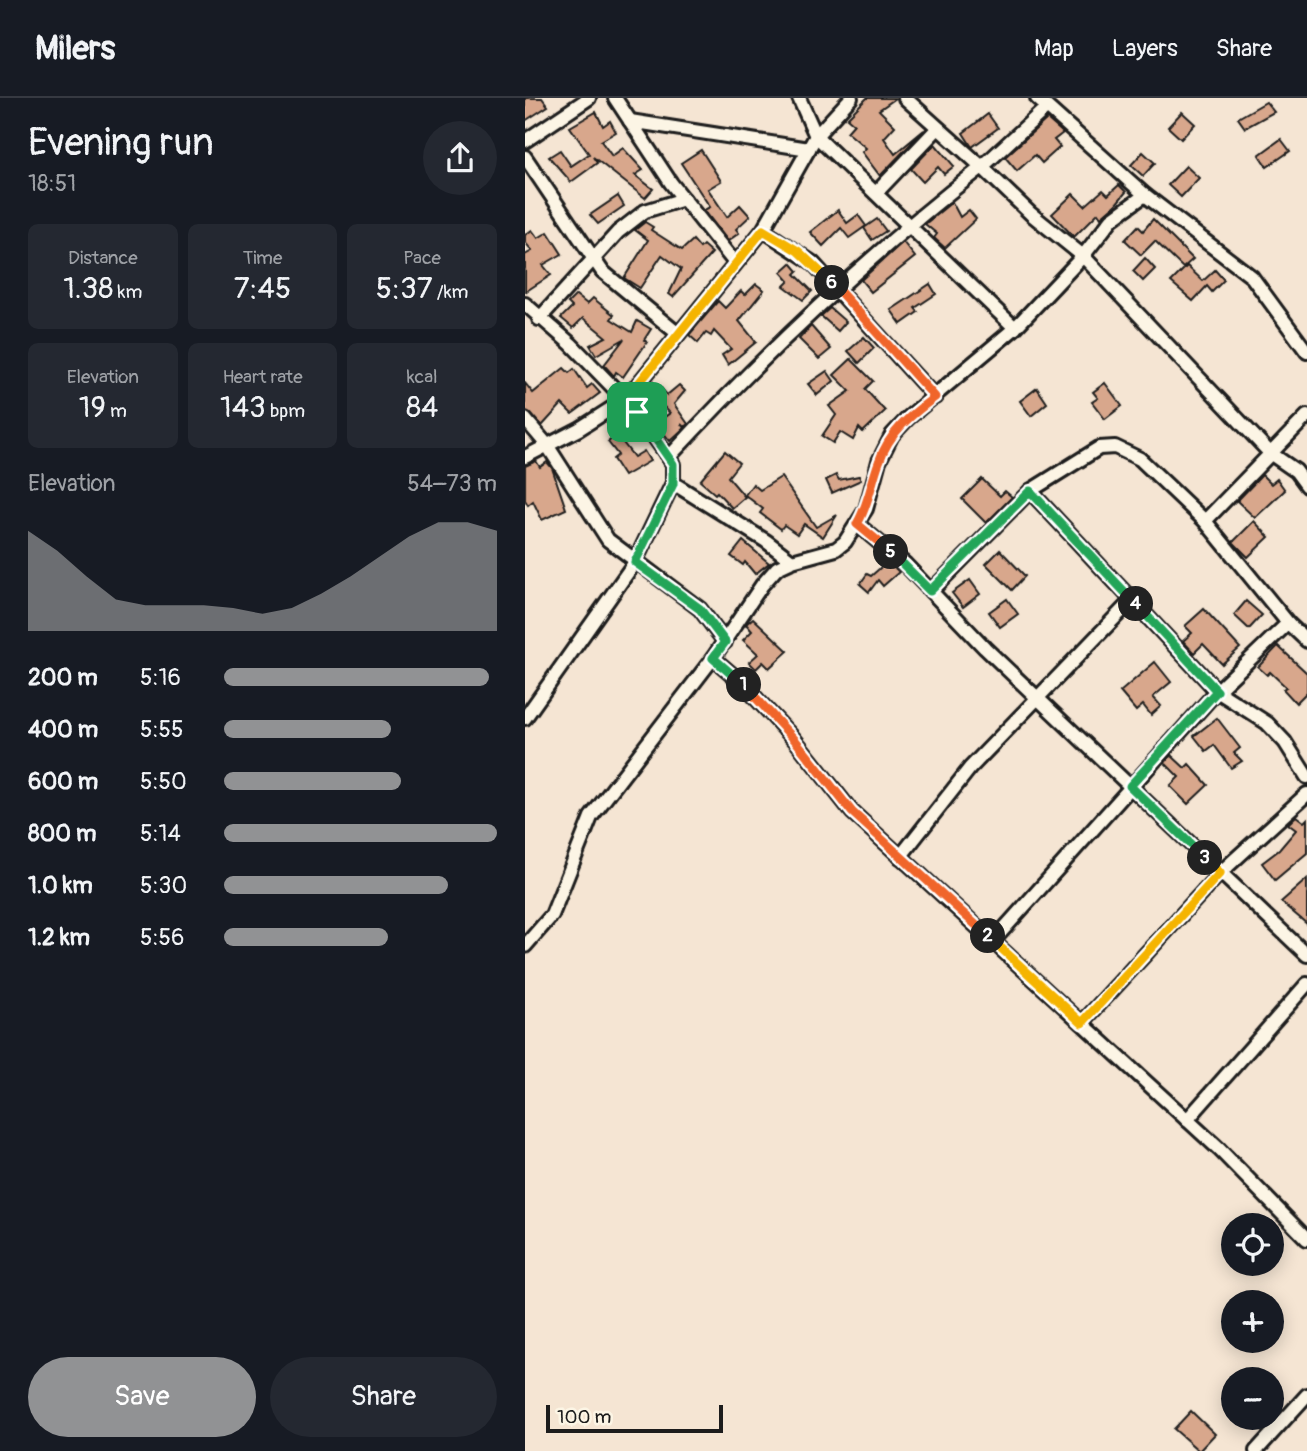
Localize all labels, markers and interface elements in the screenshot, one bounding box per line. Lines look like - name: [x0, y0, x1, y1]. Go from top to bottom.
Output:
- text: Milers: [35, 28, 115, 69]
- text: Map: [1034, 34, 1074, 63]
- text: Layers: [1112, 34, 1178, 63]
- text: Share: [1216, 34, 1272, 63]
- text: Evening run: [28, 119, 214, 167]
- button: share: [423, 121, 497, 195]
- text: 18:51: [28, 169, 76, 198]
- text: Distance: [68, 246, 138, 270]
- text: Time: [243, 246, 282, 270]
- text: Pace: [403, 246, 441, 270]
- pin: 6: [815, 266, 849, 300]
- text: 1.38: [63, 270, 113, 307]
- text: 7:45: [234, 270, 291, 307]
- text: 5:37: [376, 270, 433, 307]
- text: 6: [826, 270, 837, 294]
- text: km: [113, 280, 142, 304]
- text: /km: [433, 280, 468, 304]
- text: Elevation: [67, 365, 139, 389]
- text: Heart rate: [222, 365, 303, 389]
- text: kcal: [407, 365, 438, 389]
- pin: [607, 382, 667, 442]
- text: 19: [79, 389, 106, 426]
- text: 143: [220, 389, 266, 426]
- text: 84: [406, 389, 438, 426]
- icon: arrive: [618, 393, 656, 431]
- text: m: [106, 399, 127, 423]
- text: bpm: [266, 399, 305, 423]
- text: Elevation: [28, 469, 116, 498]
- text: 54–73 m: [407, 469, 497, 498]
- pin: 5: [873, 534, 909, 570]
- text: 5: [885, 539, 896, 563]
- pin: 4: [1119, 587, 1153, 622]
- text: 4: [1130, 591, 1141, 615]
- text: 200 m: [28, 663, 98, 692]
- text: 5:16: [140, 663, 181, 692]
- pin: 1: [727, 668, 761, 702]
- text: 1: [740, 672, 747, 696]
- text: 400 m: [28, 715, 98, 744]
- text: 5:55: [140, 715, 184, 744]
- text: 600 m: [28, 767, 98, 796]
- text: 5:50: [140, 767, 187, 796]
- text: 800 m: [28, 819, 96, 848]
- text: 5:14: [140, 819, 181, 848]
- pin: 3: [1187, 840, 1223, 876]
- text: 3: [1199, 845, 1210, 869]
- text: 1.0 km: [28, 871, 93, 900]
- text: 5:30: [140, 871, 187, 900]
- pin: 2: [971, 918, 1005, 954]
- text: 1.2 km: [28, 923, 90, 952]
- text: 5:56: [140, 923, 184, 952]
- text: 2: [982, 923, 993, 947]
- map controls: [1221, 1213, 1284, 1430]
- button: locate: [1221, 1213, 1284, 1276]
- button: +: [1221, 1290, 1284, 1353]
- button: Save: [28, 1357, 256, 1437]
- button: Share: [270, 1357, 497, 1437]
- button: −: [1221, 1367, 1284, 1430]
- scale bar: [546, 1402, 723, 1434]
- text: 100 m: [557, 1405, 611, 1429]

